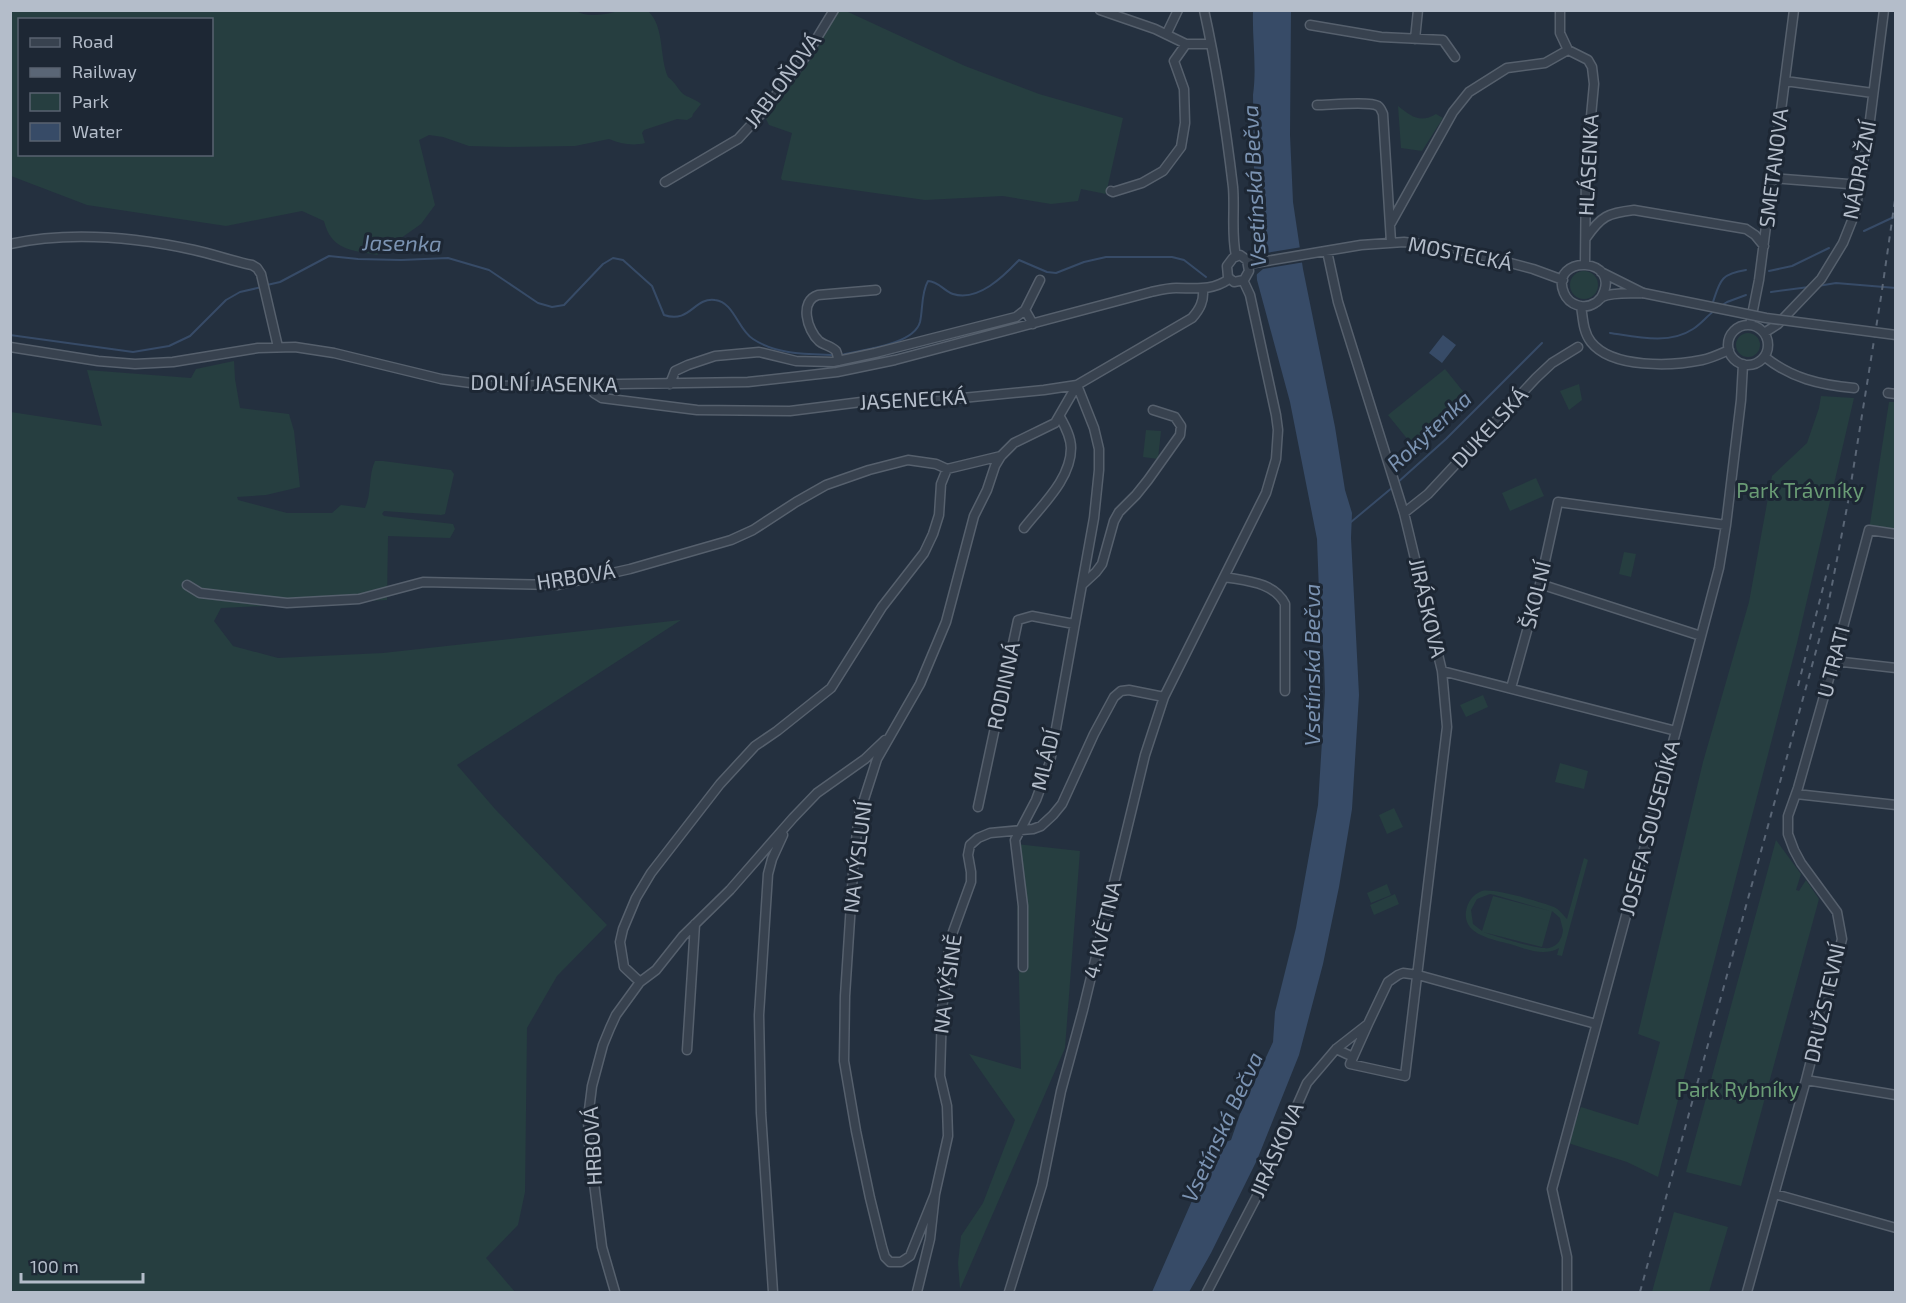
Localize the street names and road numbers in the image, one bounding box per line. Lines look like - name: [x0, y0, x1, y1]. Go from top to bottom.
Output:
- street label: JABLOŇOVÁ: [738, 28, 825, 132]
- street label: SMETANOVA: [1753, 107, 1792, 229]
- street label: HLÁSENKA: [1572, 113, 1603, 216]
- street label: NÁDRAŽNÍ: [1837, 118, 1880, 221]
- street label: MOSTECKÁ: [1406, 230, 1514, 275]
- street label: DOLNÍ JASENKA: [470, 369, 618, 396]
- street label: DUKELSKÁ: [1446, 382, 1532, 472]
- street label: JASENECKÁ: [859, 383, 967, 414]
- street label: JIRÁSKOVA: [1405, 555, 1452, 660]
- street label: HRBOVÁ: [535, 557, 617, 594]
- street label: ŠKOLNÍ: [1514, 558, 1555, 631]
- street label: U TRATI: [1811, 623, 1854, 700]
- street label: RODINNÁ: [981, 640, 1024, 732]
- street label: MLÁDÍ: [1025, 726, 1064, 793]
- street label: JOSEFA SOUSEDÍKA: [1613, 737, 1684, 918]
- street label: NA VÝSLUNÍ: [837, 799, 876, 914]
- street label: 4. KVĚTNA: [1077, 878, 1126, 981]
- street label: NA VÝŠINĚ: [927, 933, 966, 1035]
- street label: DRUŽSTEVNÍ: [1798, 940, 1850, 1065]
- street label: JIRÁSKOVA: [1244, 1098, 1308, 1201]
- street label: HRBOVÁ: [577, 1106, 606, 1186]

